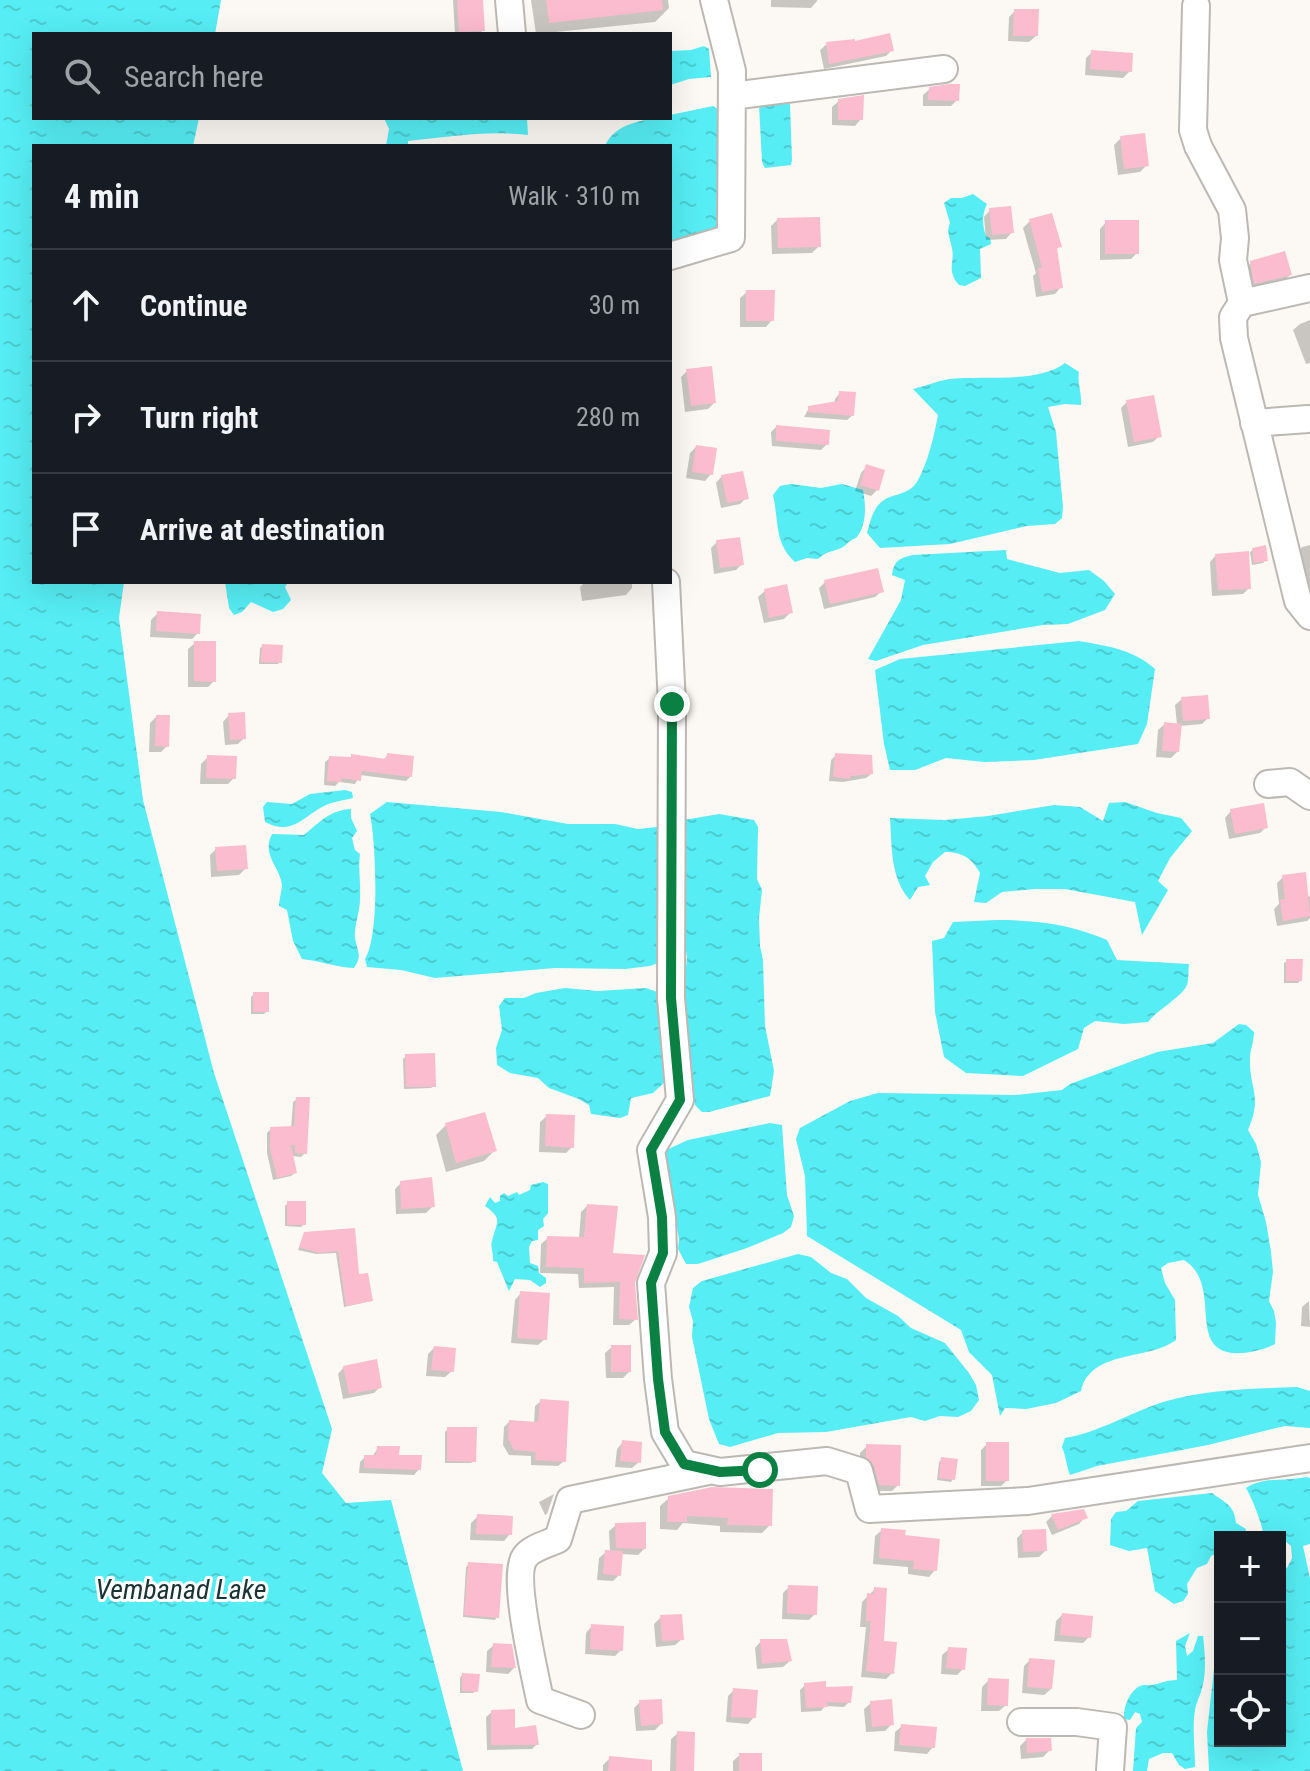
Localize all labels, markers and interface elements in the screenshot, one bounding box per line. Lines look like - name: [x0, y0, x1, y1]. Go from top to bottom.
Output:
- search box: [32, 32, 672, 120]
- icon: search: [60, 54, 104, 98]
- text: Search here: [124, 59, 264, 94]
- text: 4 min: [64, 176, 140, 216]
- text: Walk · 310 m: [508, 181, 640, 211]
- icon: ahead: [64, 283, 108, 327]
- text: Continue: [140, 288, 247, 323]
- text: 30 m: [589, 290, 640, 320]
- icon: right: [64, 395, 108, 439]
- text: Turn right: [140, 400, 258, 435]
- text: 280 m: [576, 402, 640, 432]
- icon: arrive: [64, 507, 108, 551]
- text: Arrive at destination: [140, 512, 385, 547]
- route end: [654, 686, 690, 722]
- route start: [742, 1452, 778, 1488]
- map controls: [1214, 1531, 1286, 1747]
- button: +: [1214, 1531, 1286, 1603]
- water label: Vembanad Lake: [96, 1573, 266, 1606]
- button: −: [1214, 1603, 1286, 1675]
- button: locate: [1214, 1675, 1286, 1747]

